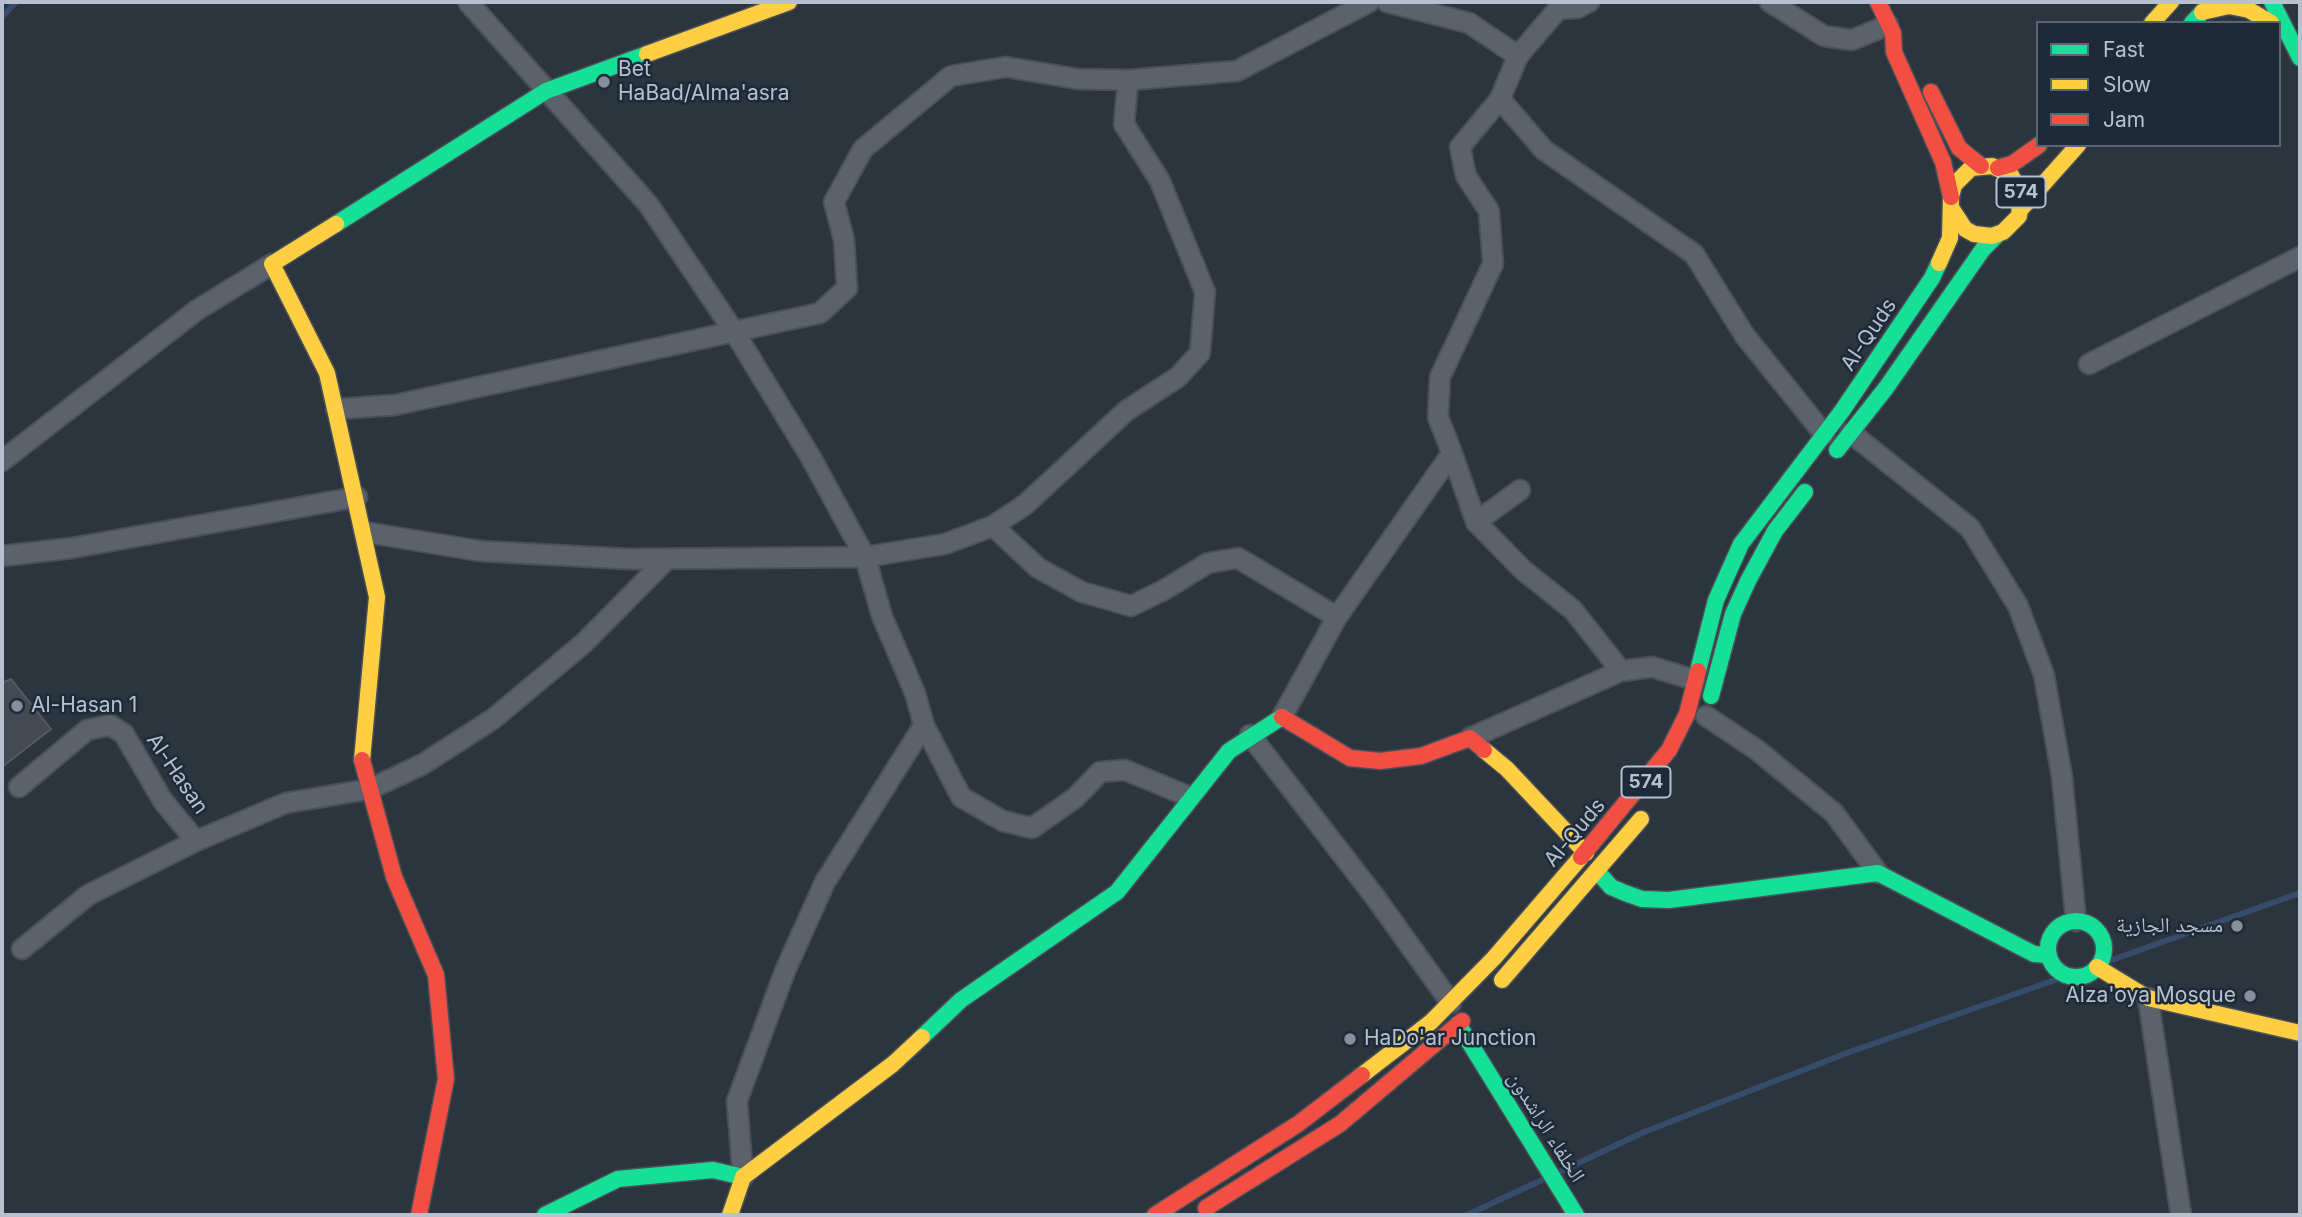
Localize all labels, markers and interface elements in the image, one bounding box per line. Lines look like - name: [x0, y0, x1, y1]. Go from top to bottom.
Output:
- legend: [2036, 21, 2281, 147]
- text: Fast: [2103, 37, 2145, 62]
- place label: Bet HaBad/Alma'asra: [618, 57, 789, 107]
- text: Slow: [2103, 72, 2151, 97]
- marker: Bet HaBad/Alma'asra: [596, 74, 612, 90]
- text: Jam: [2103, 107, 2145, 132]
- road number: 574: [1996, 176, 2046, 208]
- street label: Al-Quds: [1836, 294, 1902, 376]
- place label: Al-Hasan 1: [31, 693, 137, 719]
- marker: Al-Hasan 1: [9, 698, 25, 714]
- street label: Al-Hasan: [141, 729, 213, 819]
- road number: 574: [1622, 766, 1670, 797]
- street label: Al-Quds: [1539, 794, 1611, 872]
- place label: مسجد الجازية: [2116, 913, 2223, 939]
- marker: مسجد الجازية: [2229, 918, 2245, 934]
- place label: Alza'oya Mosque: [2065, 983, 2236, 1009]
- marker: Alza'oya Mosque: [2242, 988, 2258, 1004]
- place label: HaDo'ar Junction: [1364, 1026, 1537, 1052]
- marker: HaDo'ar Junction: [1342, 1031, 1358, 1047]
- street label: الخلفاء الراشدون: [1502, 1067, 1590, 1187]

